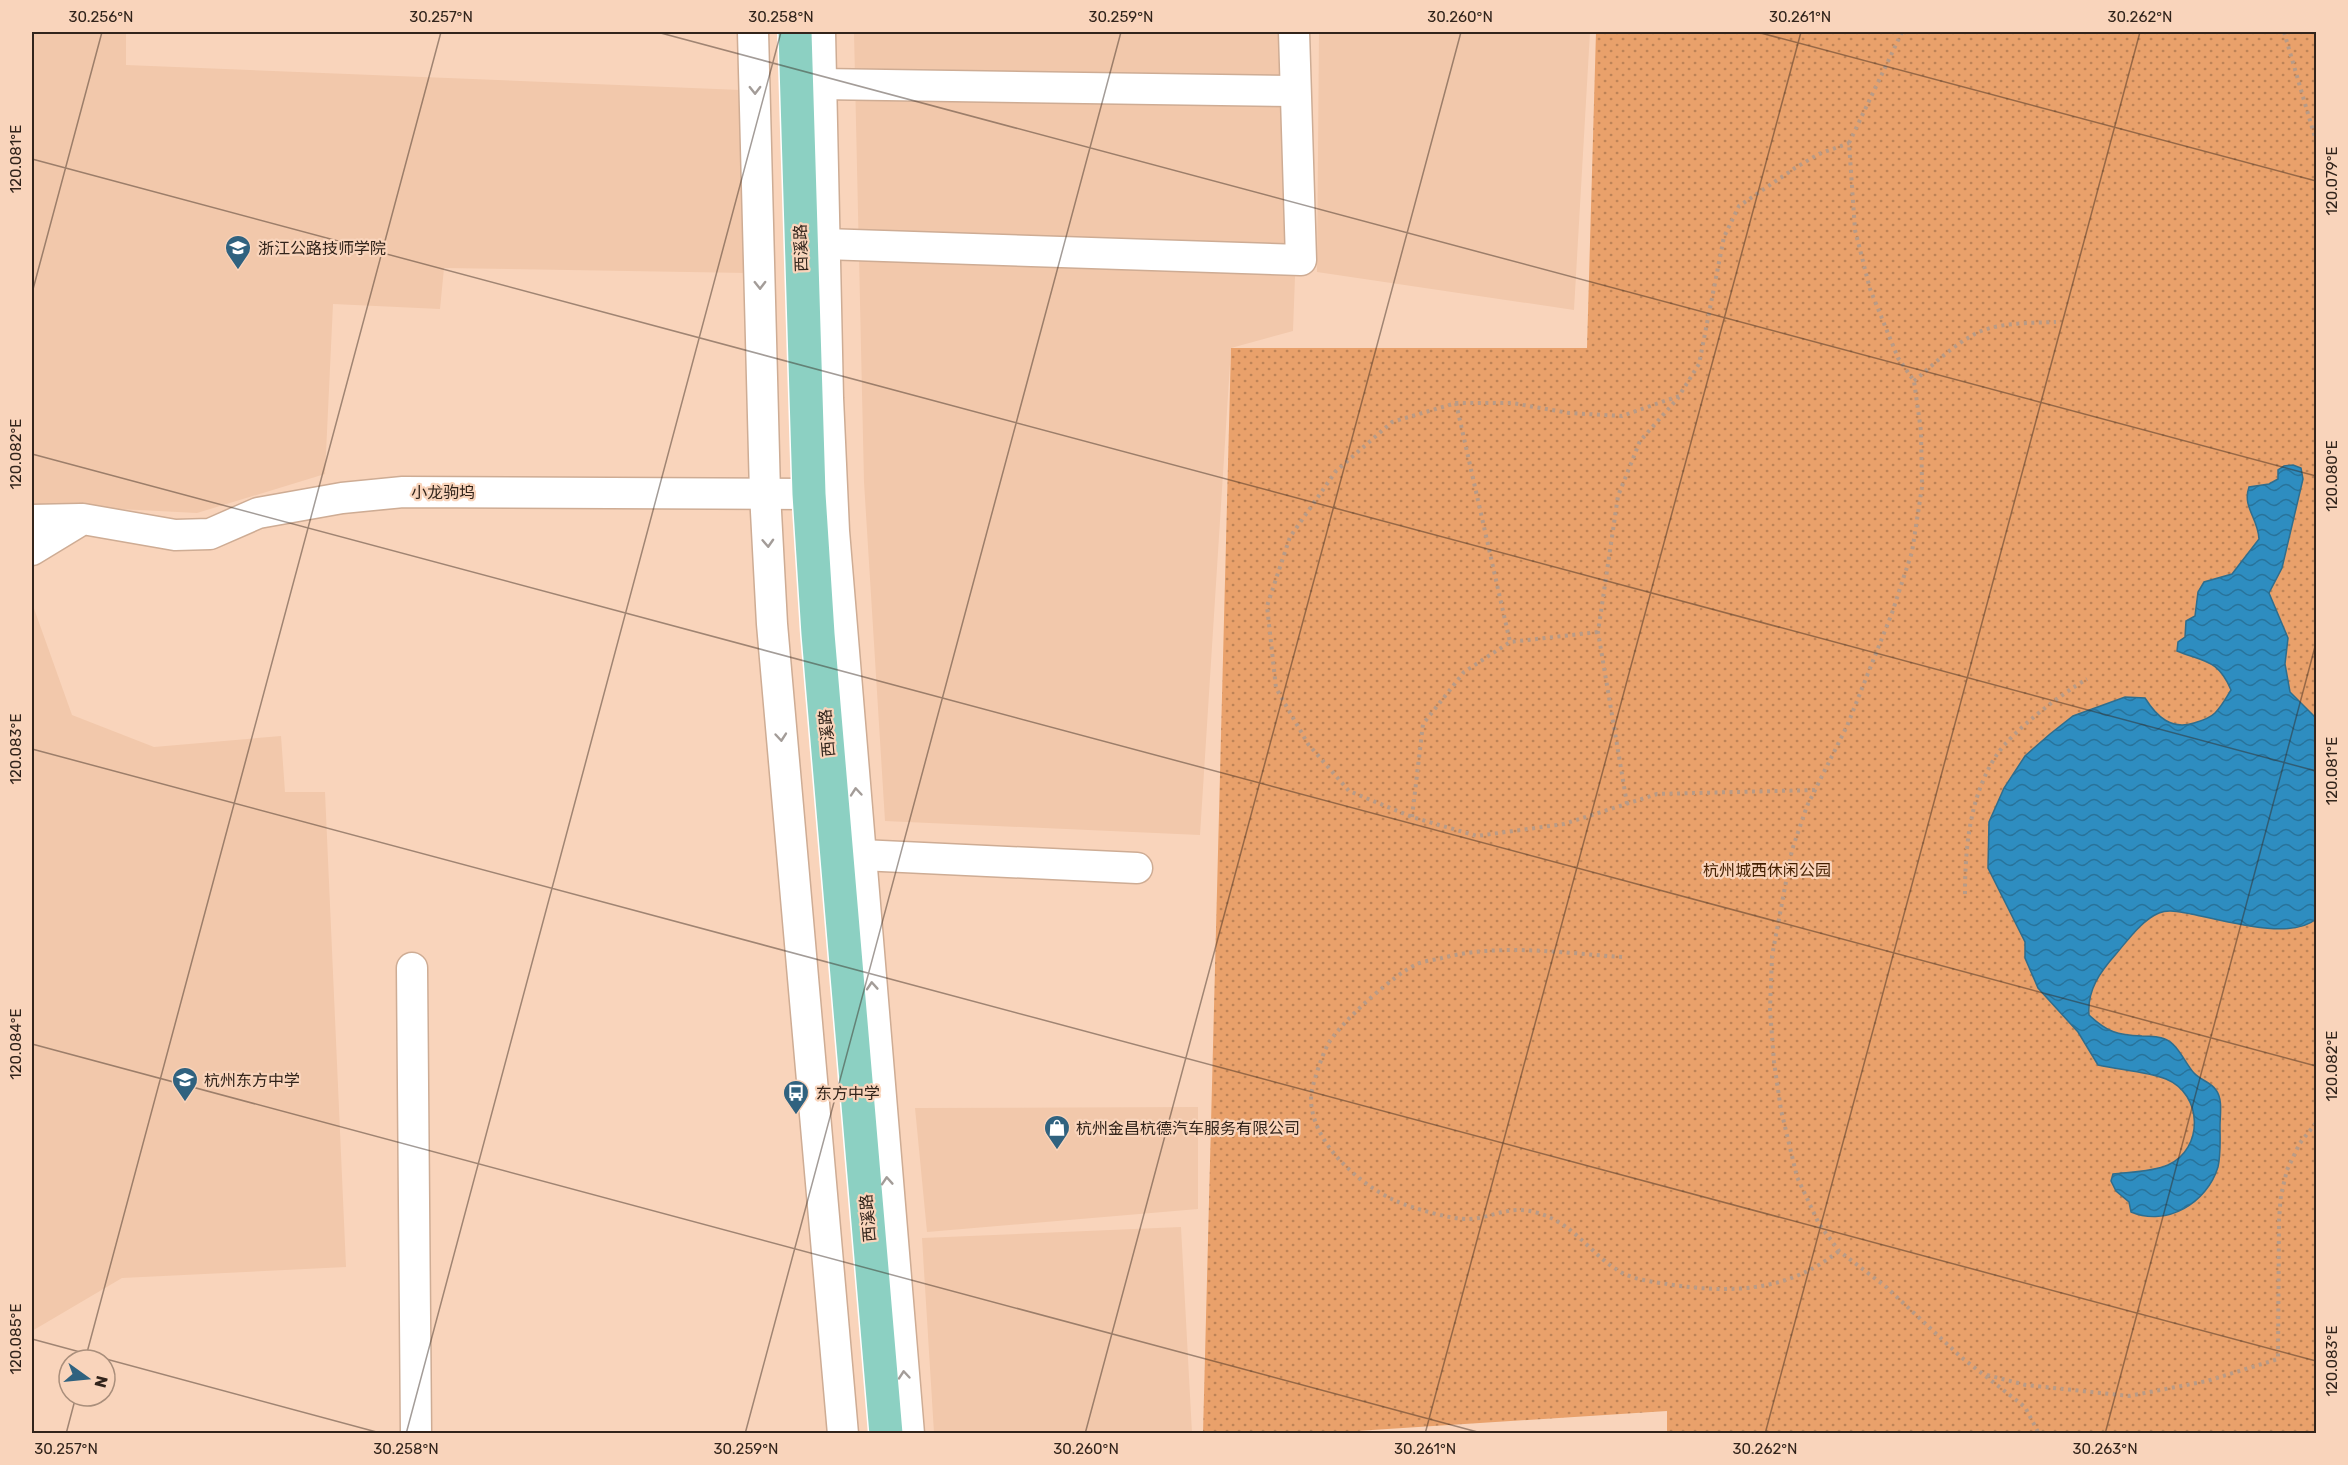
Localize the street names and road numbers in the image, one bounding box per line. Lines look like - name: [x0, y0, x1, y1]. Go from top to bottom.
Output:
- street label: 西溪路: [791, 224, 811, 272]
- street label: 小龙驹坞: [411, 483, 475, 502]
- street label: 西溪路: [815, 708, 839, 758]
- street label: 西溪路: [856, 1193, 880, 1243]

